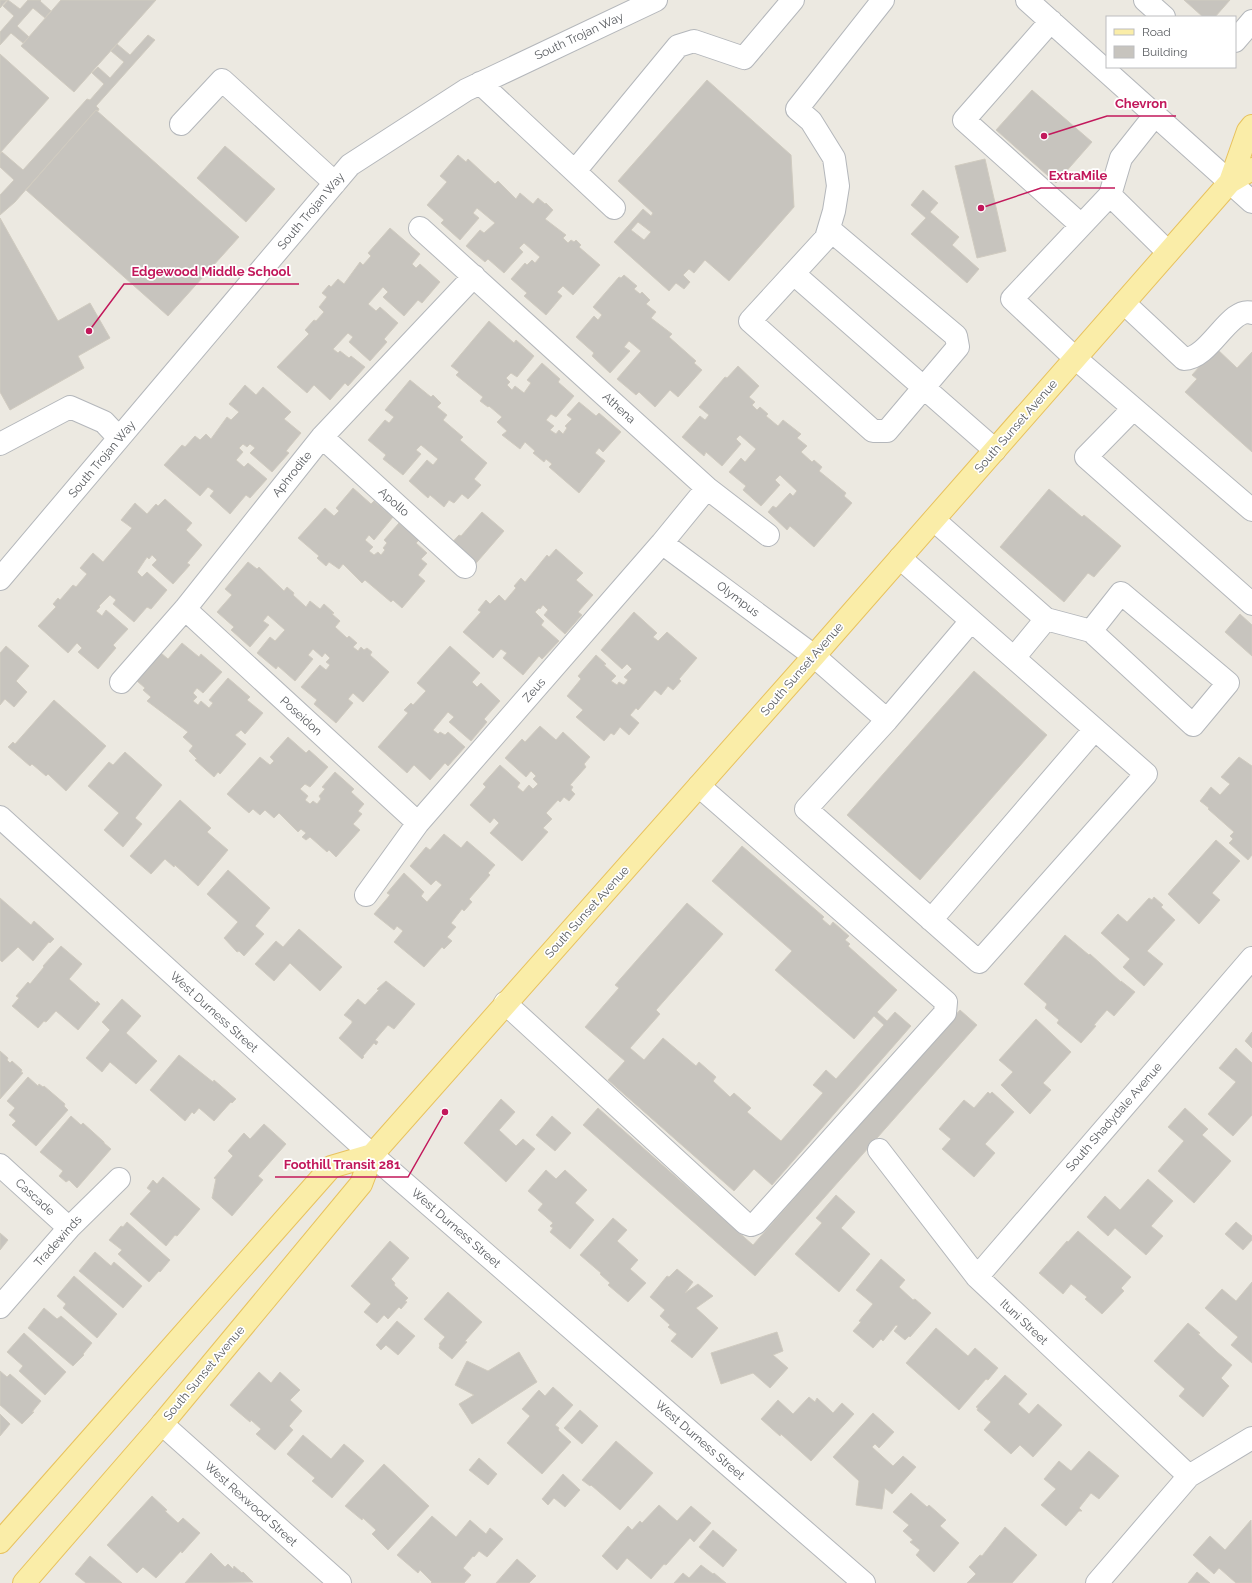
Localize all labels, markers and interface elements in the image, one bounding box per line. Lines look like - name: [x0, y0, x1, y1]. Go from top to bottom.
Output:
- street label: South Trojan Way: [532, 9, 626, 63]
- legend: [1106, 16, 1236, 68]
- text: Road: [1142, 25, 1171, 39]
- text: Building: [1142, 45, 1188, 59]
- callout: Chevron: [1107, 91, 1176, 116]
- text: Chevron: [1115, 96, 1167, 111]
- callout: ExtraMile: [1041, 163, 1115, 188]
- text: ExtraMile: [1049, 168, 1108, 183]
- street label: South Trojan Way: [275, 169, 348, 252]
- callout: Edgewood Middle School: [124, 259, 299, 284]
- text: Edgewood Middle School: [131, 264, 291, 279]
- street label: South Sunset Avenue: [972, 377, 1060, 475]
- street label: Athena: [600, 390, 638, 426]
- street label: South Trojan Way: [66, 417, 139, 500]
- street label: Aphrodite: [269, 448, 315, 500]
- street label: Apollo: [376, 485, 412, 519]
- street label: Olympus: [714, 578, 762, 620]
- street label: South Sunset Avenue: [758, 620, 846, 718]
- street label: Zeus: [520, 675, 548, 705]
- street label: Poseidon: [277, 694, 325, 738]
- street label: South Sunset Avenue: [542, 863, 632, 961]
- street label: West Durness Street: [167, 969, 261, 1055]
- street label: South Shadydale Avenue: [1063, 1060, 1165, 1174]
- callout: Foothill Transit 281: [275, 1152, 408, 1177]
- text: Foothill Transit 281: [284, 1157, 401, 1172]
- street label: Cascade: [12, 1176, 58, 1218]
- street label: West Durness Street: [409, 1185, 503, 1271]
- street label: Tradewinds: [31, 1212, 85, 1269]
- street label: Ituni Street: [997, 1296, 1051, 1348]
- street label: South Sunset Avenue: [161, 1323, 247, 1423]
- street label: West Durness Street: [653, 1397, 747, 1483]
- street label: West Rexwood Street: [202, 1459, 300, 1549]

